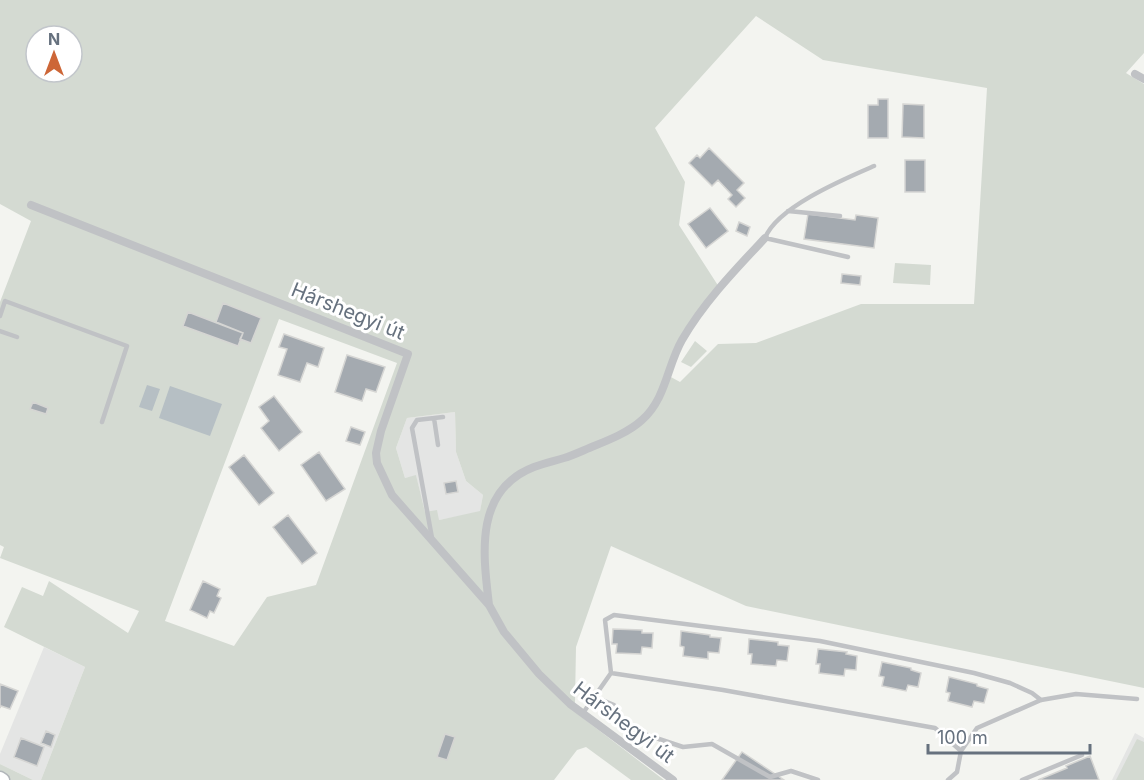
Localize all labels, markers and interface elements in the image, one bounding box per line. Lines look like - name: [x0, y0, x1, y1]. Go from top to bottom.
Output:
- north arrow: [24, 24, 84, 84]
- text: N: [48, 29, 60, 49]
- street label: Hárshegyi út: [288, 277, 409, 345]
- street label: Hárshegyi út: [569, 676, 680, 768]
- scale bar: [928, 717, 1090, 755]
- text: 100 m: [937, 727, 988, 748]

